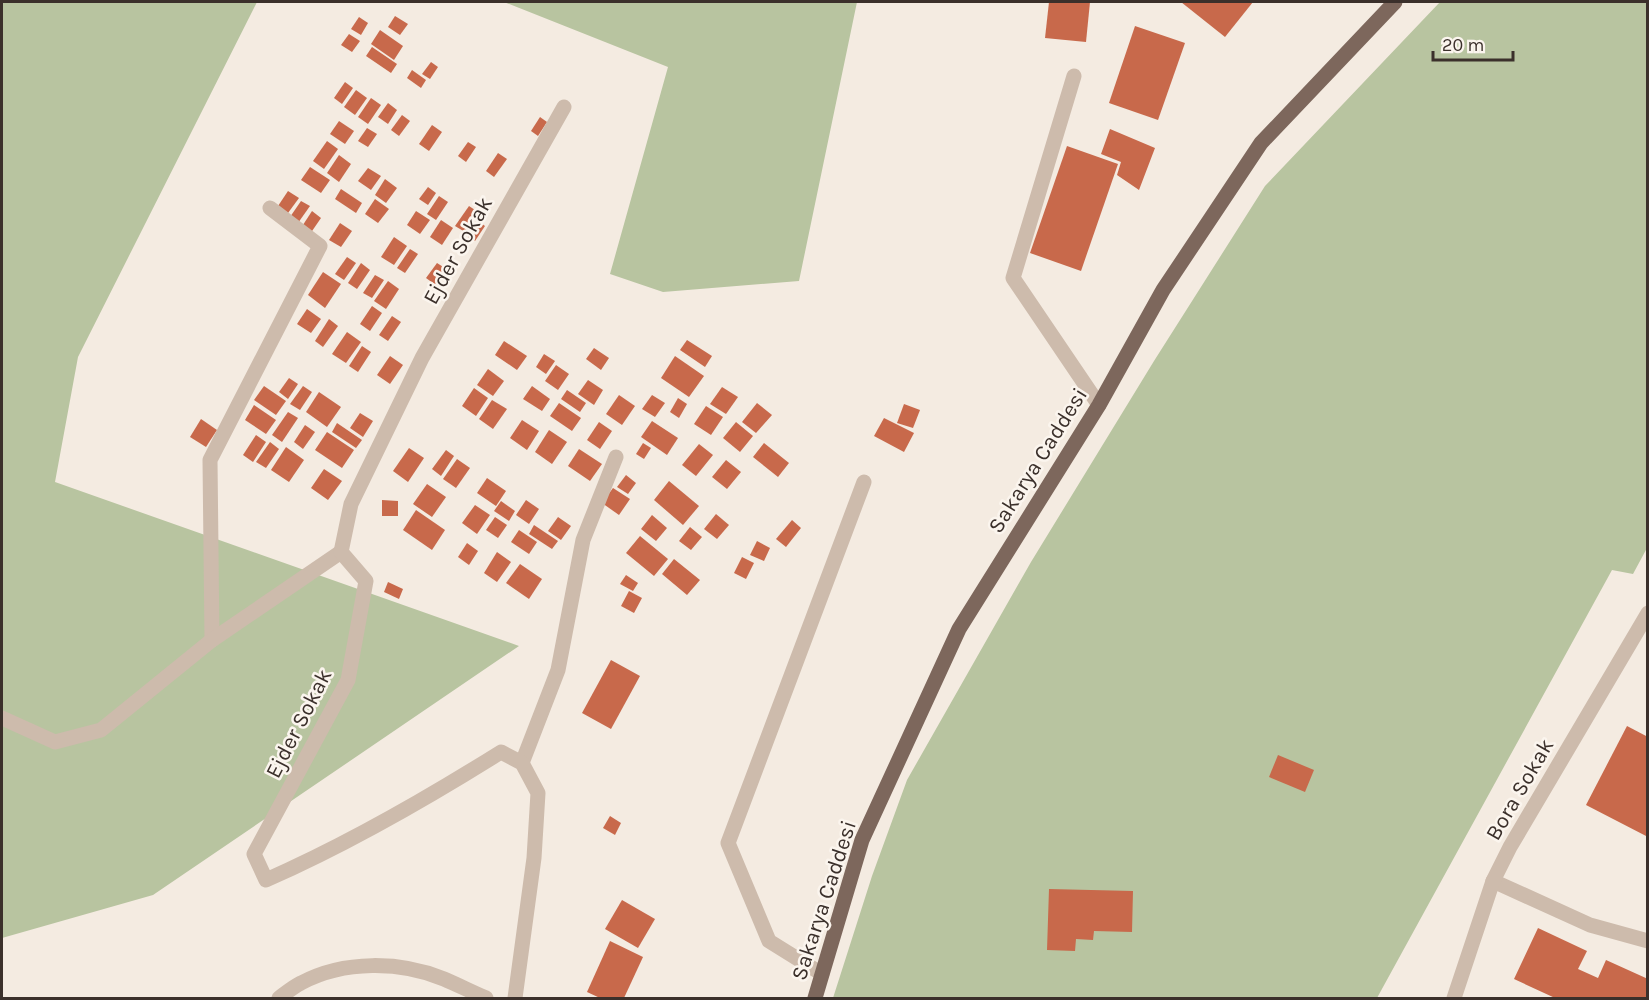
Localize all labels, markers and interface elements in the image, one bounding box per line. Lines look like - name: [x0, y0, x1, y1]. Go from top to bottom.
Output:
- scale bar: [1433, 24, 1512, 62]
- text: 20 m: [1442, 34, 1484, 56]
- street label: Ejder Sokak: [418, 192, 498, 309]
- street label: Sakarya Caddesi: [983, 383, 1093, 538]
- street label: Ejder Sokak: [260, 665, 337, 782]
- street label: Bora Sokak: [1480, 734, 1559, 845]
- street label: Sakarya Caddesi: [786, 817, 862, 984]

